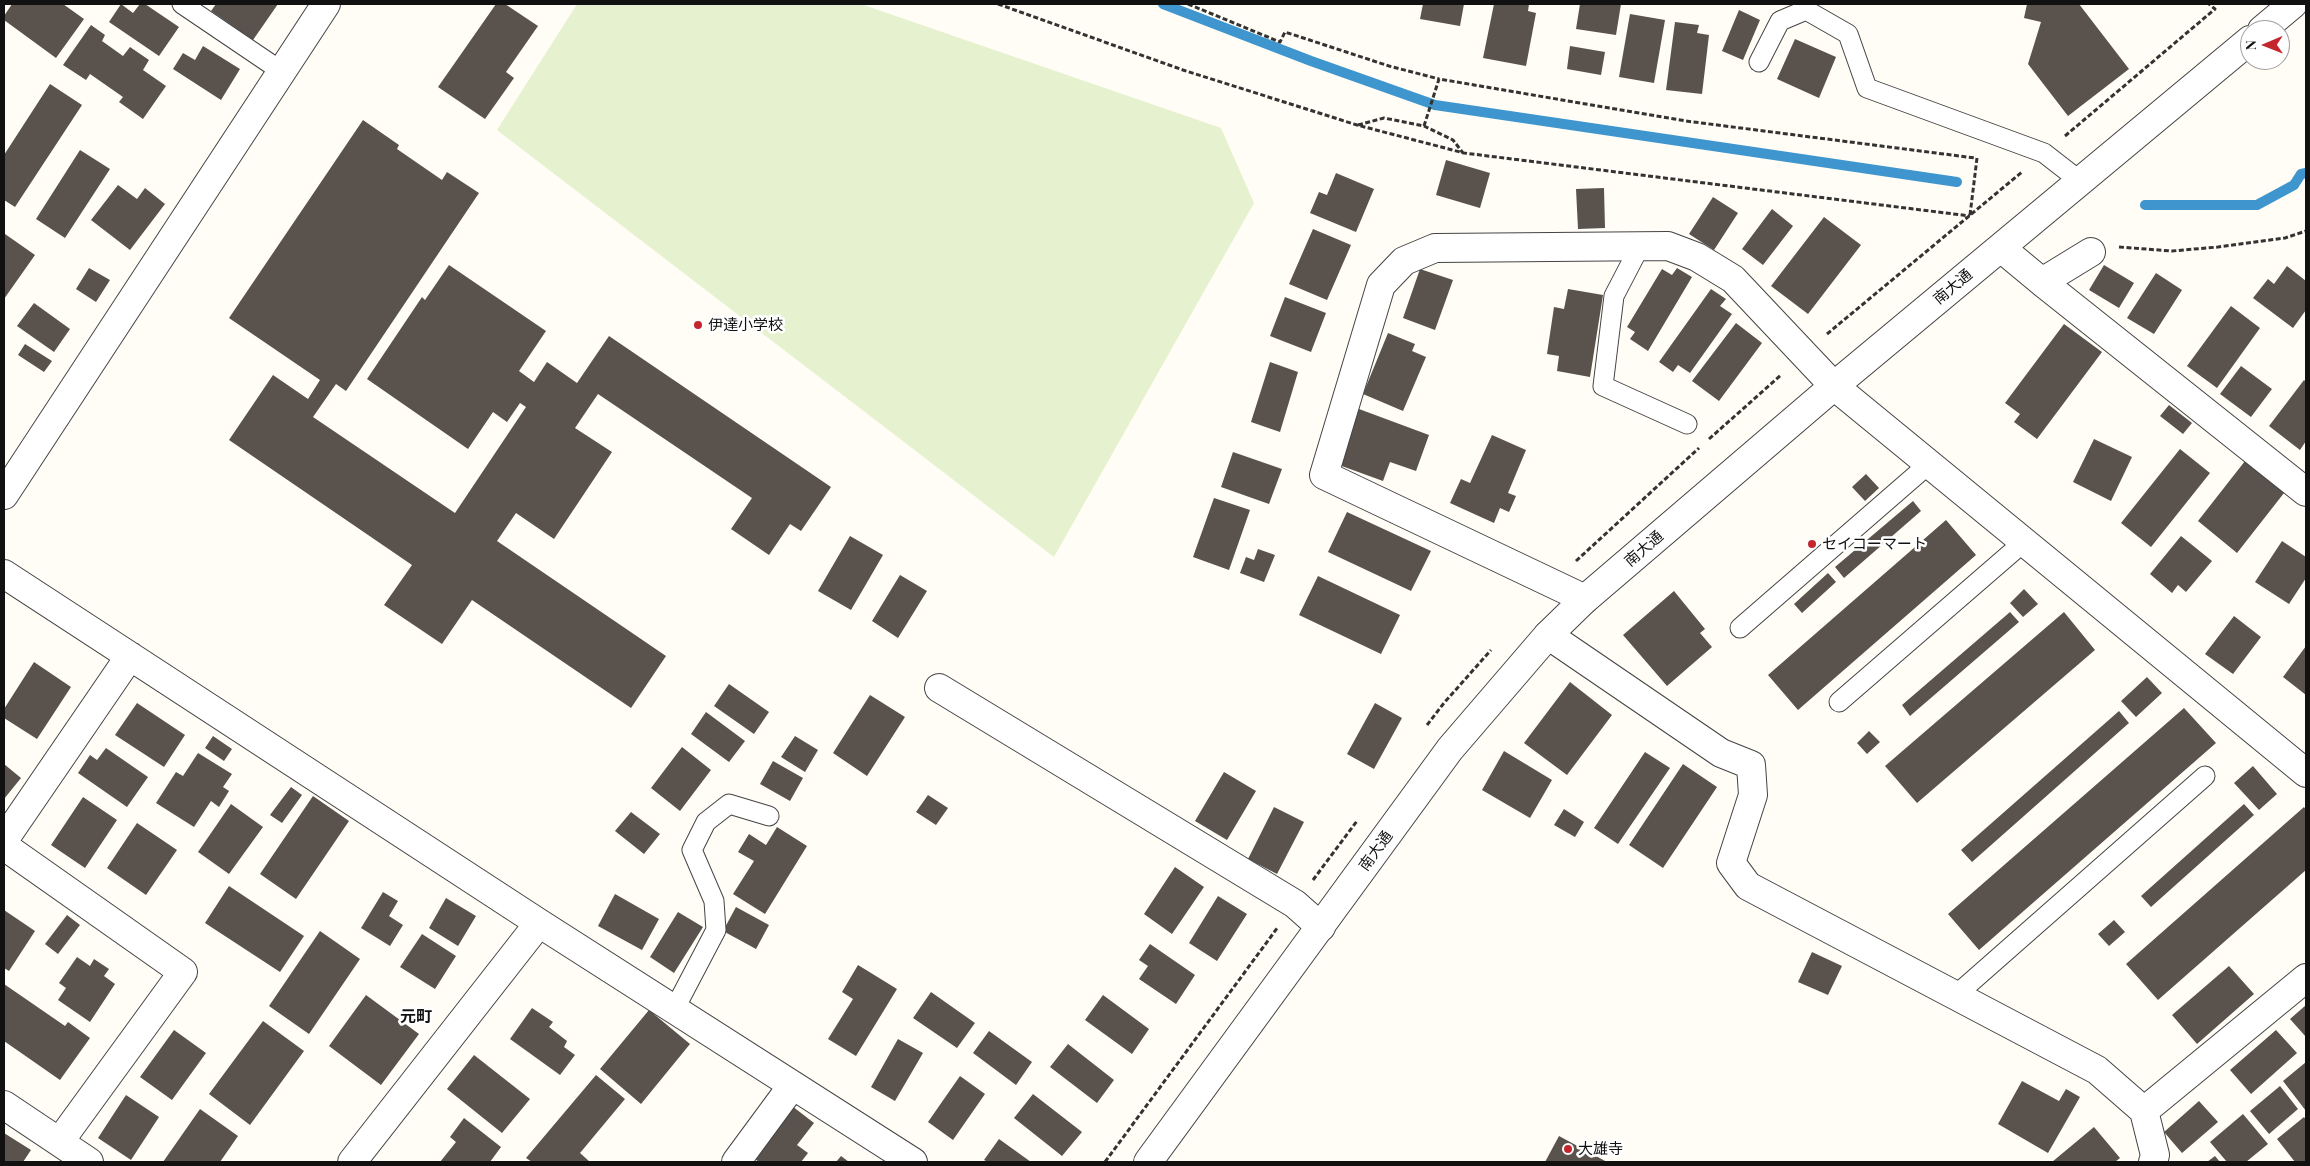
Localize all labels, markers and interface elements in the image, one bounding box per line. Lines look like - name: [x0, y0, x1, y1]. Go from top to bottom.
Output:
- north arrow: [2240, 20, 2290, 70]
- text: N: [2241, 40, 2260, 50]
- street label: 南大通: [1930, 266, 1976, 308]
- place label: 伊達小学校: [708, 316, 783, 334]
- marker: 伊達小学校: [692, 319, 704, 331]
- street label: 南大通: [1621, 527, 1667, 571]
- place label: セイコーマート: [1822, 535, 1927, 553]
- marker: セイコーマート: [1806, 538, 1818, 550]
- street label: 南大通: [1355, 828, 1397, 874]
- district label: 元町: [400, 1007, 432, 1027]
- place label: 大雄寺: [1578, 1140, 1623, 1158]
- marker: 大雄寺: [1562, 1143, 1574, 1155]

